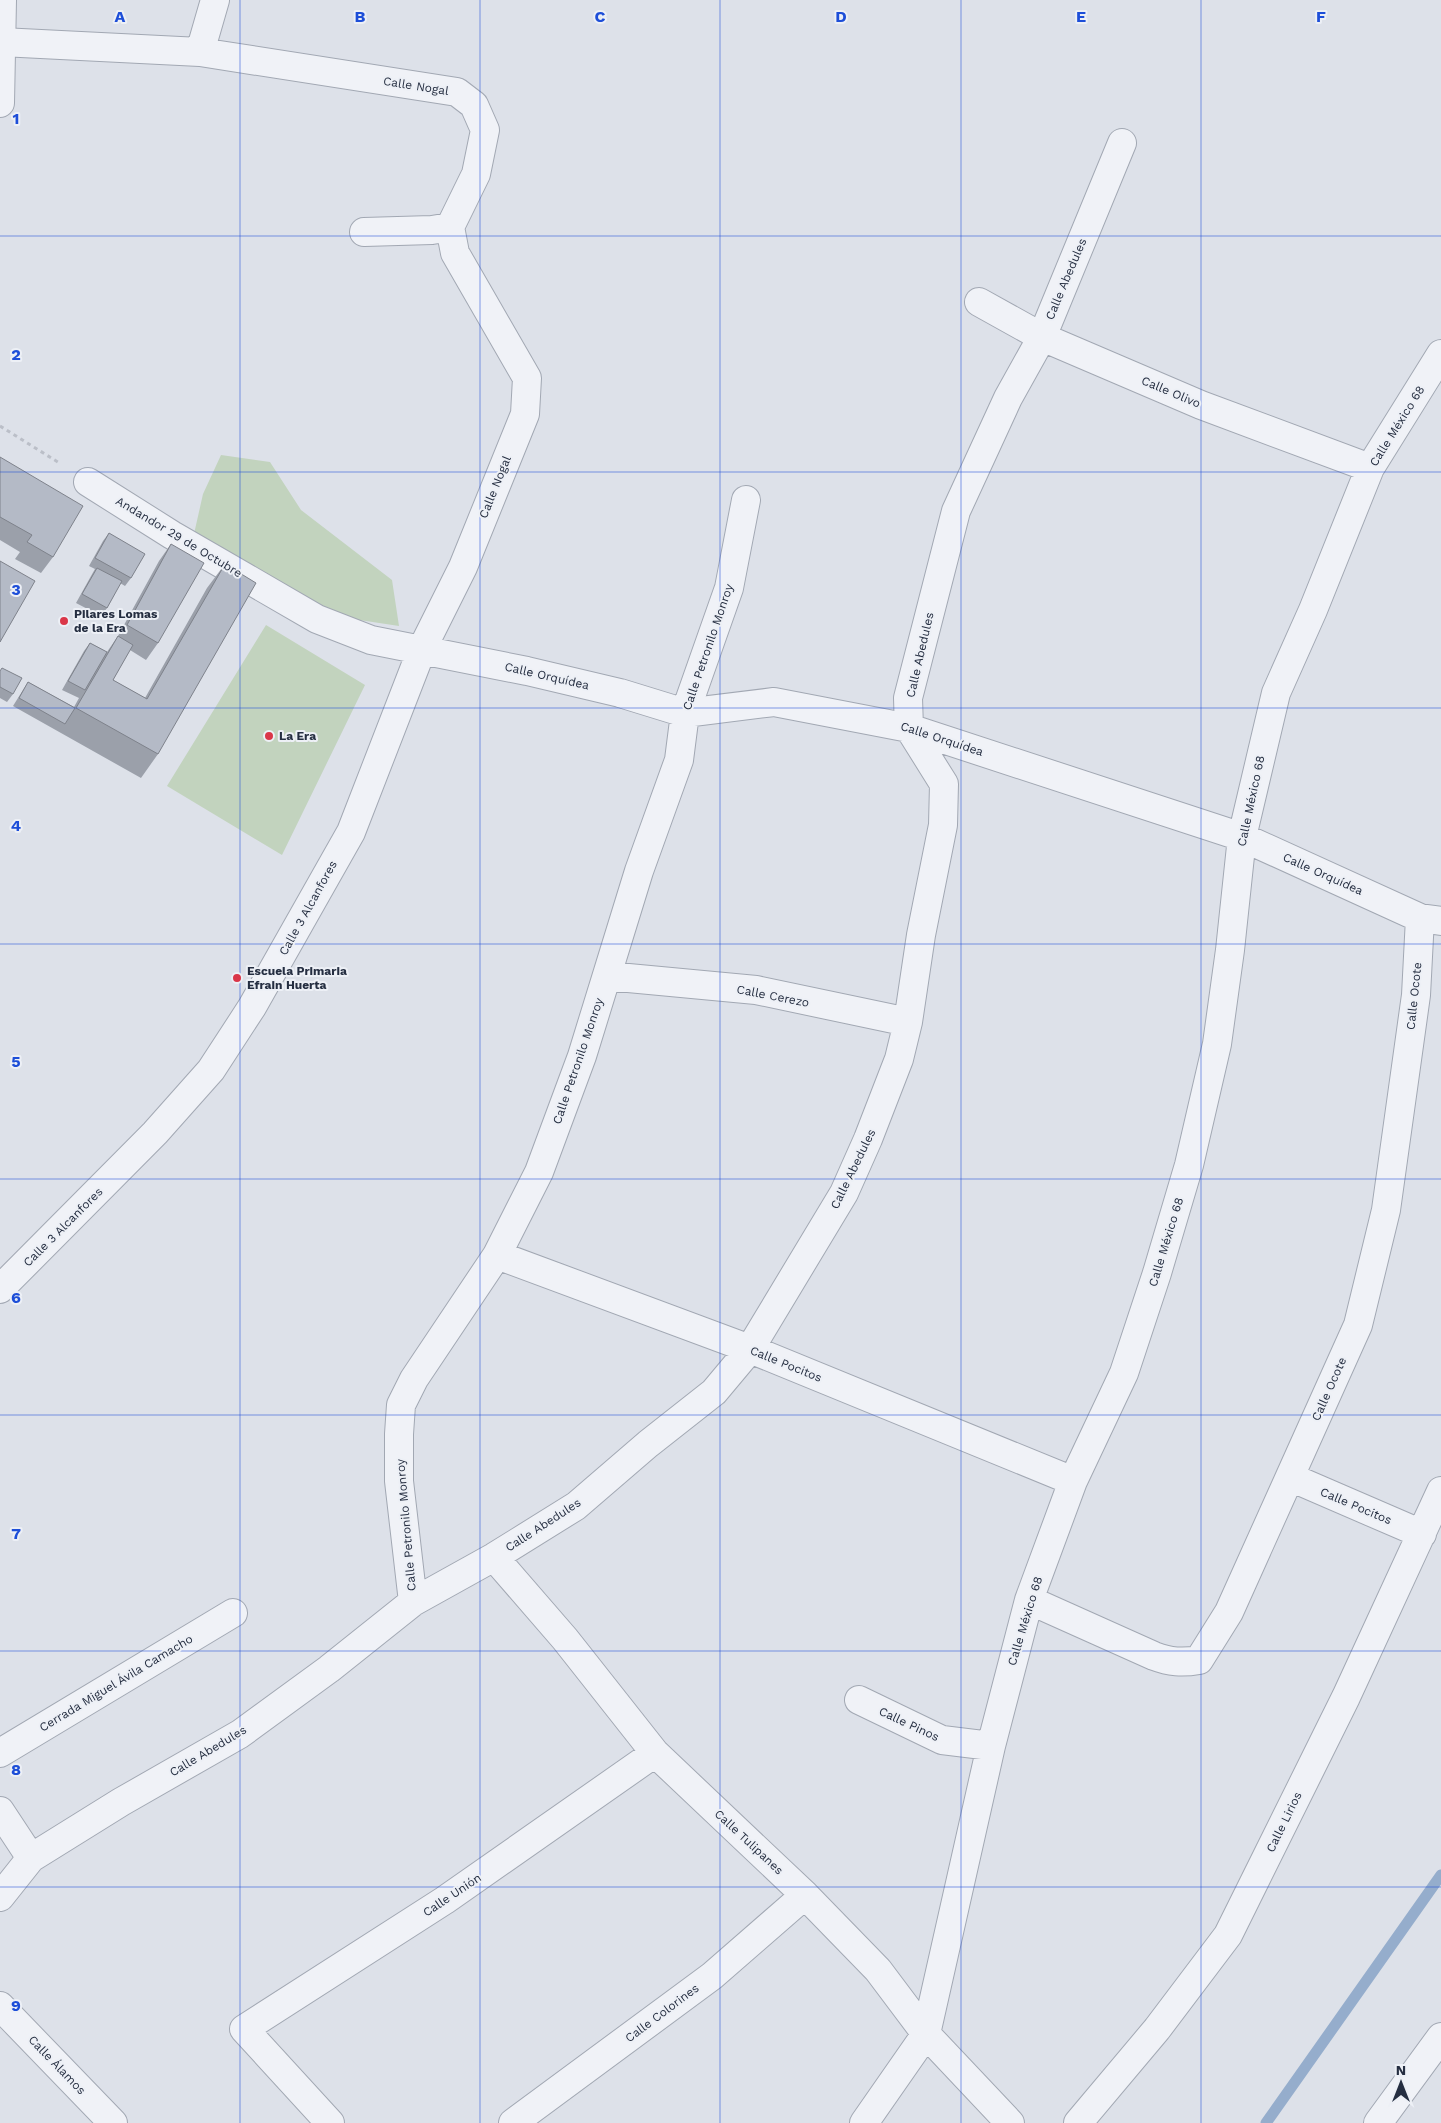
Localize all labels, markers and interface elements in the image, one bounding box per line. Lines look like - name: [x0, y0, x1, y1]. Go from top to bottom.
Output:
- text: A: [115, 7, 126, 26]
- text: B: [355, 7, 366, 26]
- text: C: [595, 7, 606, 26]
- text: D: [835, 7, 847, 26]
- text: E: [1076, 7, 1086, 26]
- text: F: [1316, 7, 1326, 26]
- street label: Calle Nogal: [382, 74, 450, 98]
- text: 1: [13, 109, 19, 128]
- street label: Calle Abedules: [1043, 236, 1089, 322]
- text: 2: [11, 345, 21, 364]
- street label: Calle Olivo: [1139, 373, 1203, 411]
- street label: Calle México 68: [1367, 383, 1427, 469]
- street label: Calle Nogal: [476, 453, 514, 520]
- street label: Andandor 29 de Octubre: [113, 494, 245, 580]
- text: 3: [11, 580, 21, 599]
- street label: Calle Petronilo Monroy: [680, 581, 736, 712]
- place label: Pilares Lomas de la Era: [74, 607, 158, 635]
- street label: Calle Abedules: [903, 611, 937, 699]
- marker: Pilares Lomas de la Era: [58, 615, 70, 627]
- street label: Calle Orquídea: [503, 659, 591, 693]
- street label: Calle Orquídea: [899, 719, 985, 759]
- place label: La Era: [279, 729, 316, 743]
- marker: La Era: [263, 730, 275, 742]
- street label: Calle México 68: [1235, 754, 1267, 848]
- text: 4: [11, 816, 21, 835]
- street label: Calle Orquídea: [1281, 850, 1365, 898]
- street label: Calle 3 Alcanfores: [276, 858, 340, 958]
- street label: Calle Ocote: [1403, 961, 1425, 1031]
- place label: Escuela Primaria Efrain Huerta: [247, 964, 347, 992]
- marker: Escuela Primaria Efrain Huerta: [231, 972, 243, 984]
- street label: Calle Cerezo: [735, 982, 811, 1010]
- street label: Calle Petronilo Monroy: [550, 995, 606, 1126]
- text: 5: [11, 1052, 21, 1071]
- street label: Calle Abedules: [828, 1127, 878, 1211]
- street label: Calle 3 Alcanfores: [21, 1185, 105, 1269]
- street label: Calle México 68: [1146, 1196, 1186, 1288]
- text: 6: [11, 1288, 21, 1307]
- street label: Calle Pocitos: [748, 1343, 824, 1385]
- street label: Calle Ocote: [1309, 1355, 1349, 1423]
- street label: Calle Petronilo Monroy: [393, 1458, 419, 1592]
- street label: Calle Pocitos: [1318, 1485, 1394, 1527]
- street label: Calle Abedules: [503, 1495, 583, 1555]
- text: 7: [11, 1524, 21, 1543]
- street label: Calle México 68: [1005, 1575, 1045, 1667]
- street label: Cerrada Miguel Ávila Camacho: [37, 1632, 195, 1734]
- street label: Calle Pinos: [877, 1704, 941, 1744]
- street label: Calle Abedules: [167, 1723, 249, 1779]
- text: 8: [11, 1760, 21, 1779]
- street label: Calle Lirios: [1263, 1790, 1305, 1854]
- street label: Calle Tulipanes: [712, 1807, 786, 1877]
- street label: Calle Unión: [420, 1870, 484, 1920]
- street label: Calle Colorines: [622, 1981, 702, 2045]
- text: 9: [11, 1996, 21, 2015]
- street label: Calle Álamos: [25, 2033, 89, 2097]
- north arrow: [1376, 2058, 1426, 2108]
- text: N: [1396, 2062, 1406, 2078]

